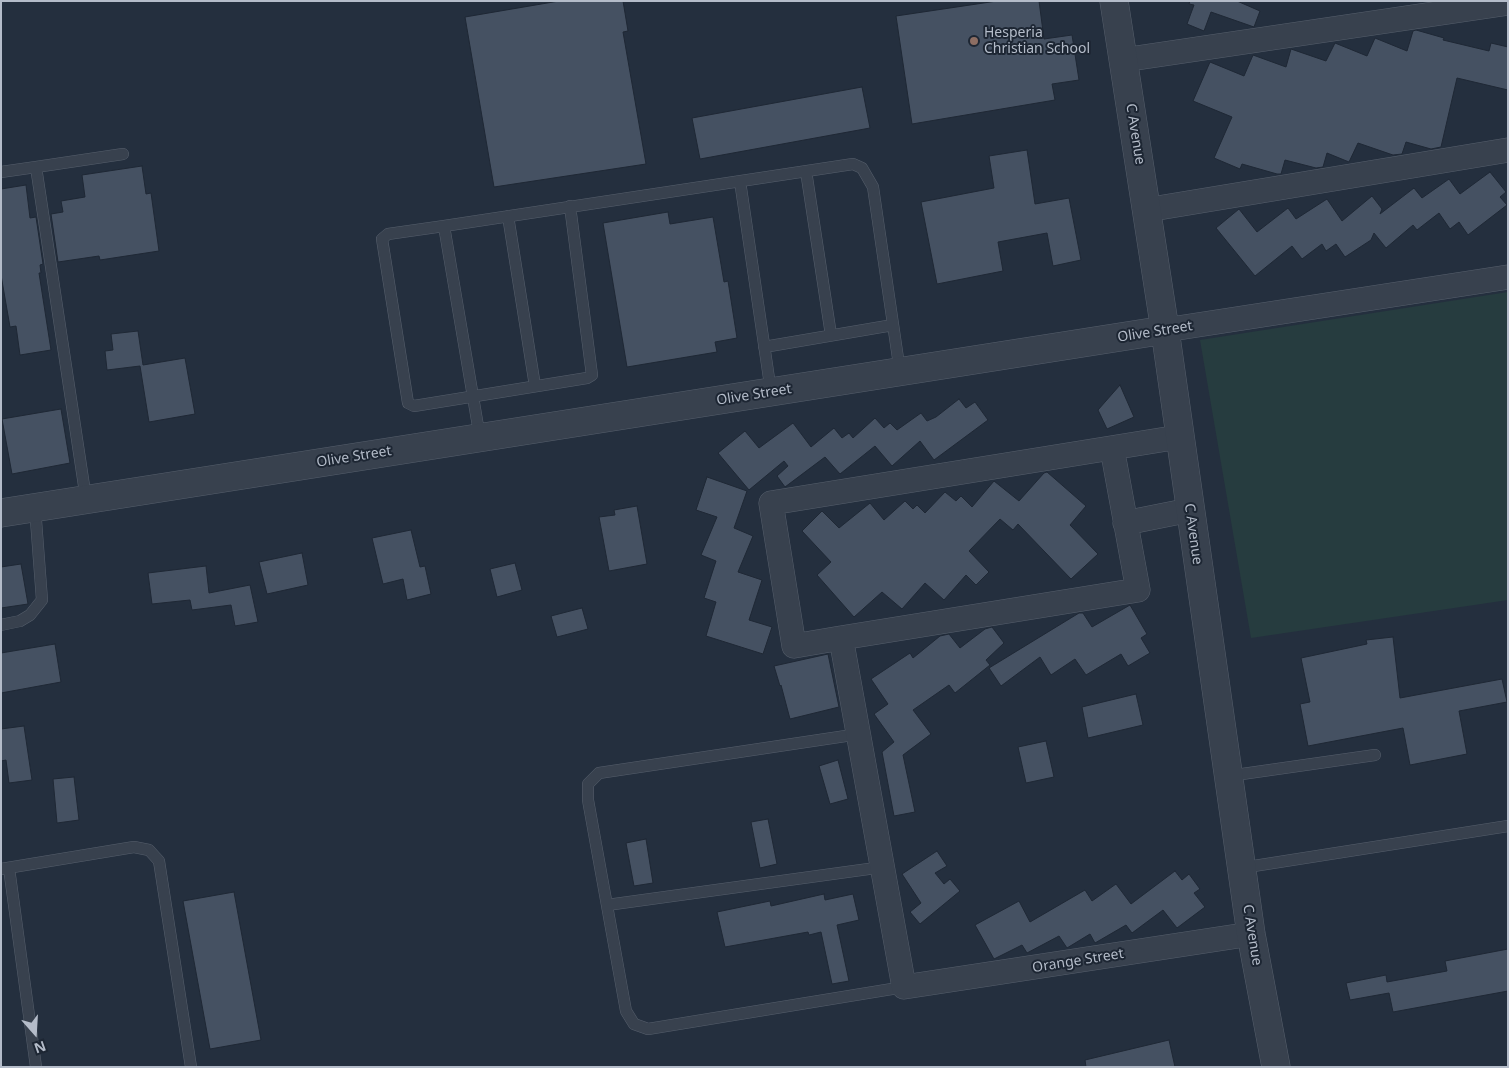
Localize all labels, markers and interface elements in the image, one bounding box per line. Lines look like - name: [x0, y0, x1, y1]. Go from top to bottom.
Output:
- place label: Hesperia Christian School: [984, 25, 1090, 58]
- marker: Hesperia Christian School: [968, 35, 980, 47]
- street label: C Avenue: [1122, 102, 1148, 166]
- street label: Olive Street: [1116, 318, 1194, 346]
- street label: Olive Street: [715, 381, 793, 409]
- street label: Olive Street: [315, 443, 393, 471]
- street label: C Avenue: [1180, 502, 1206, 566]
- street label: C Avenue: [1239, 903, 1265, 967]
- street label: Orange Street: [1031, 945, 1125, 977]
- north arrow: [10, 1008, 60, 1058]
- text: N: [32, 1037, 49, 1058]

